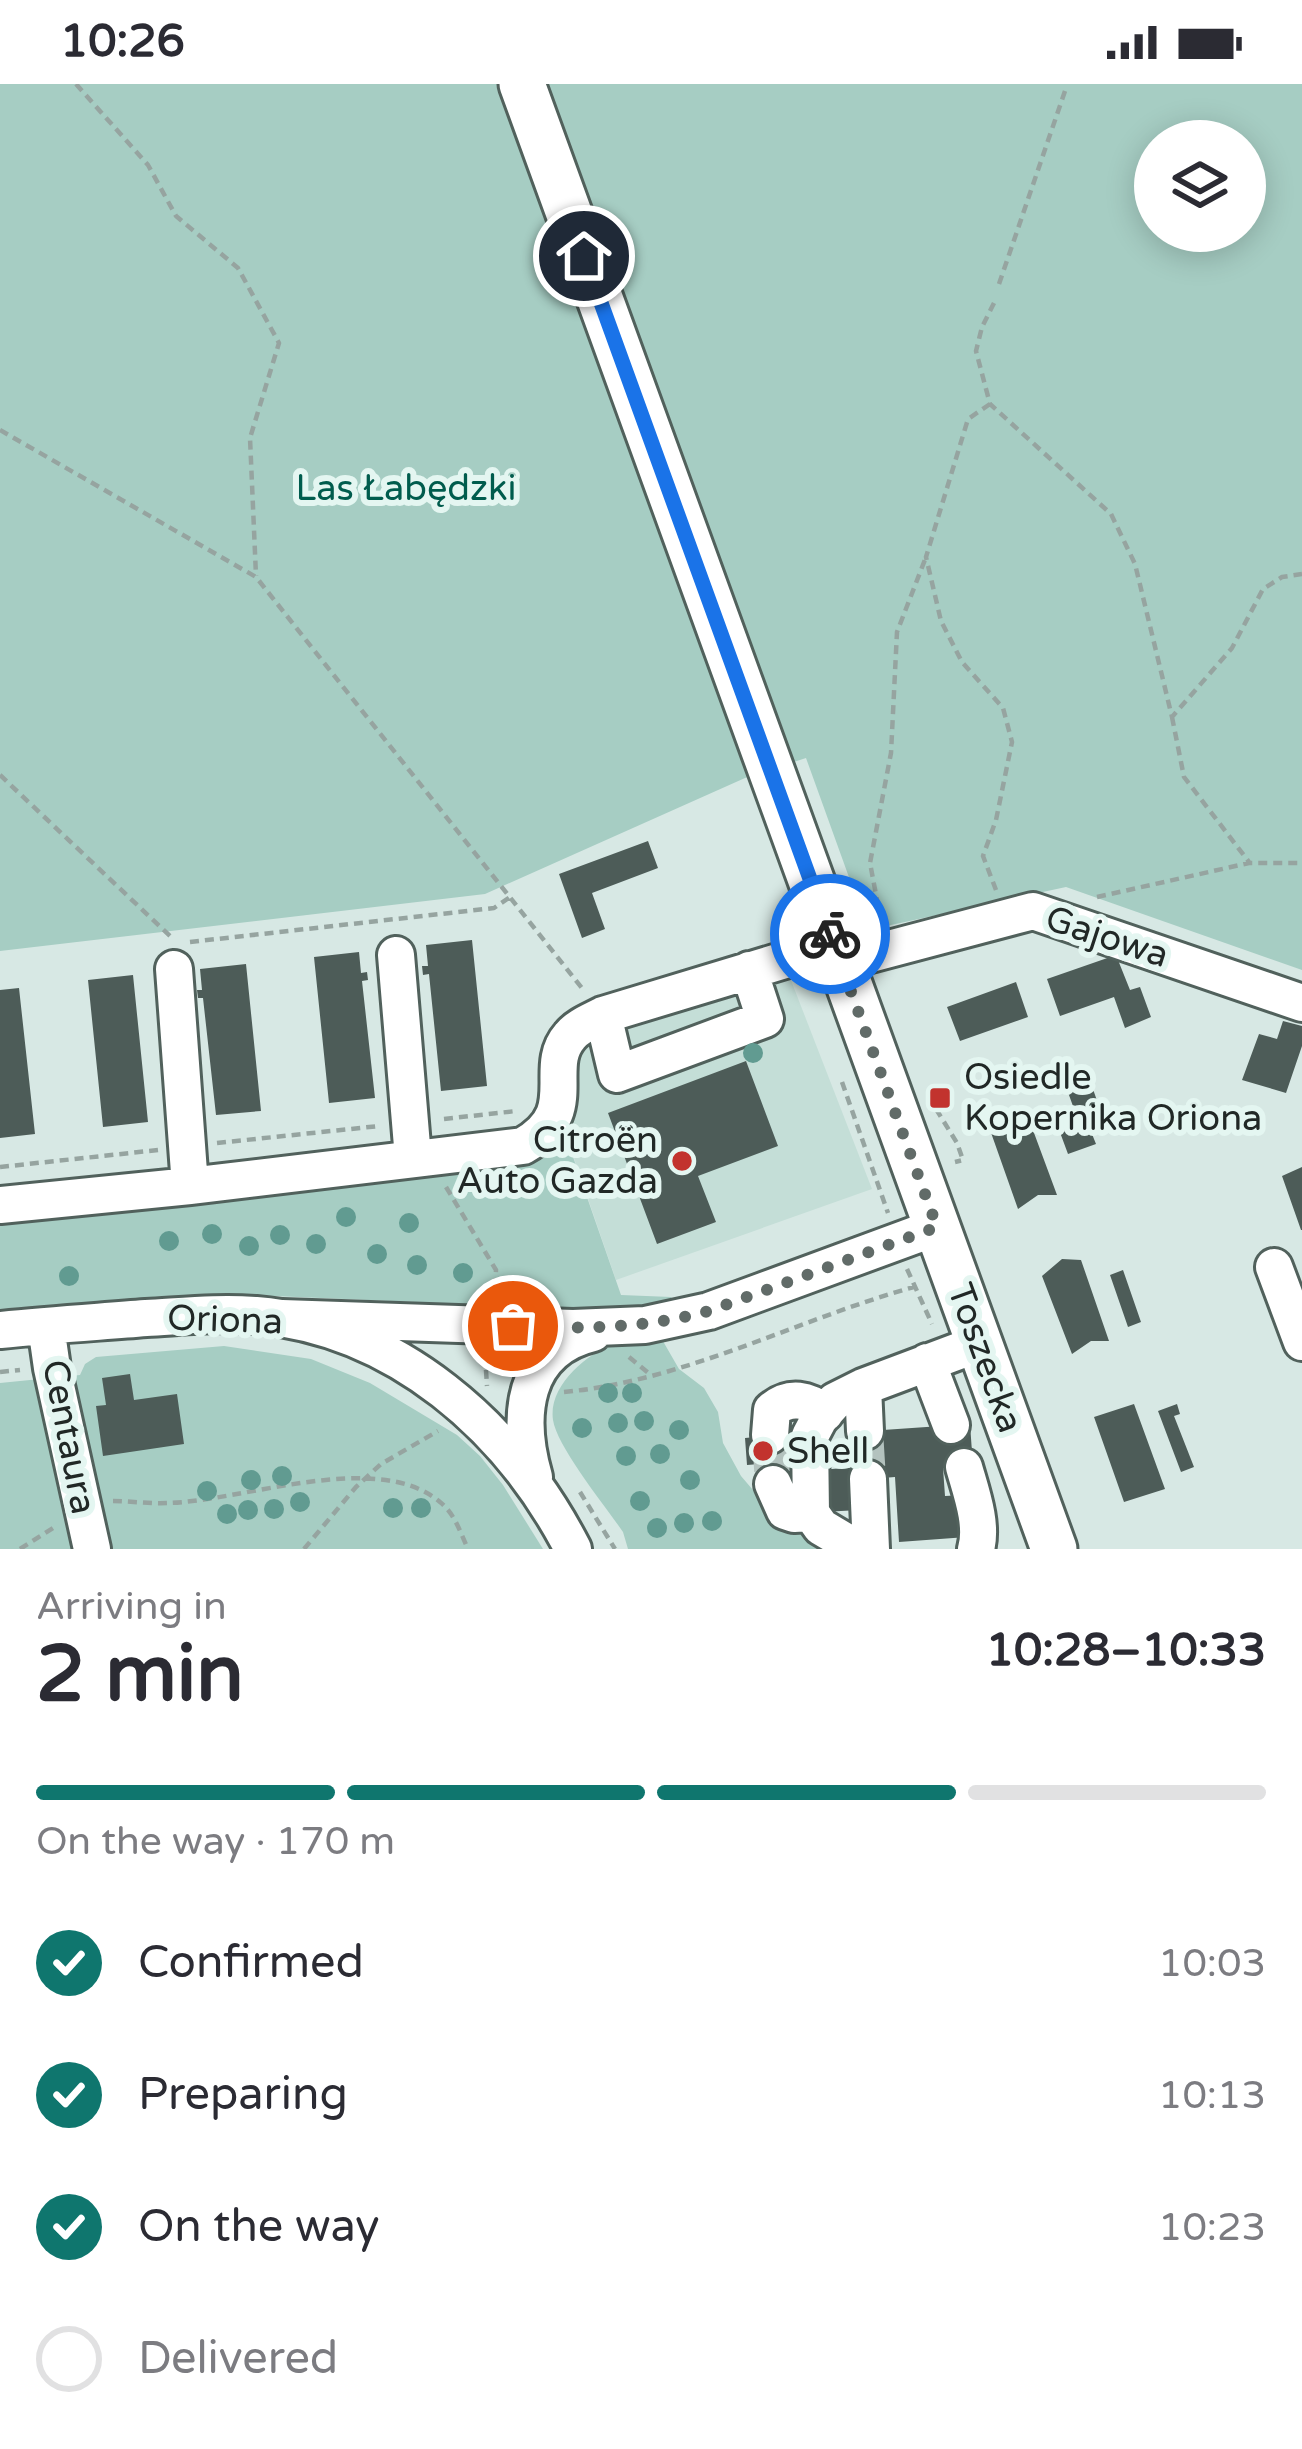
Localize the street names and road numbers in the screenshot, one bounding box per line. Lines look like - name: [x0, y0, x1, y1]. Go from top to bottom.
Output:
- street label: Gajowa: [1040, 897, 1174, 977]
- street label: Toszecka: [938, 1277, 1032, 1439]
- street label: Oriona: [166, 1296, 284, 1344]
- street label: Centaura: [33, 1356, 105, 1518]

